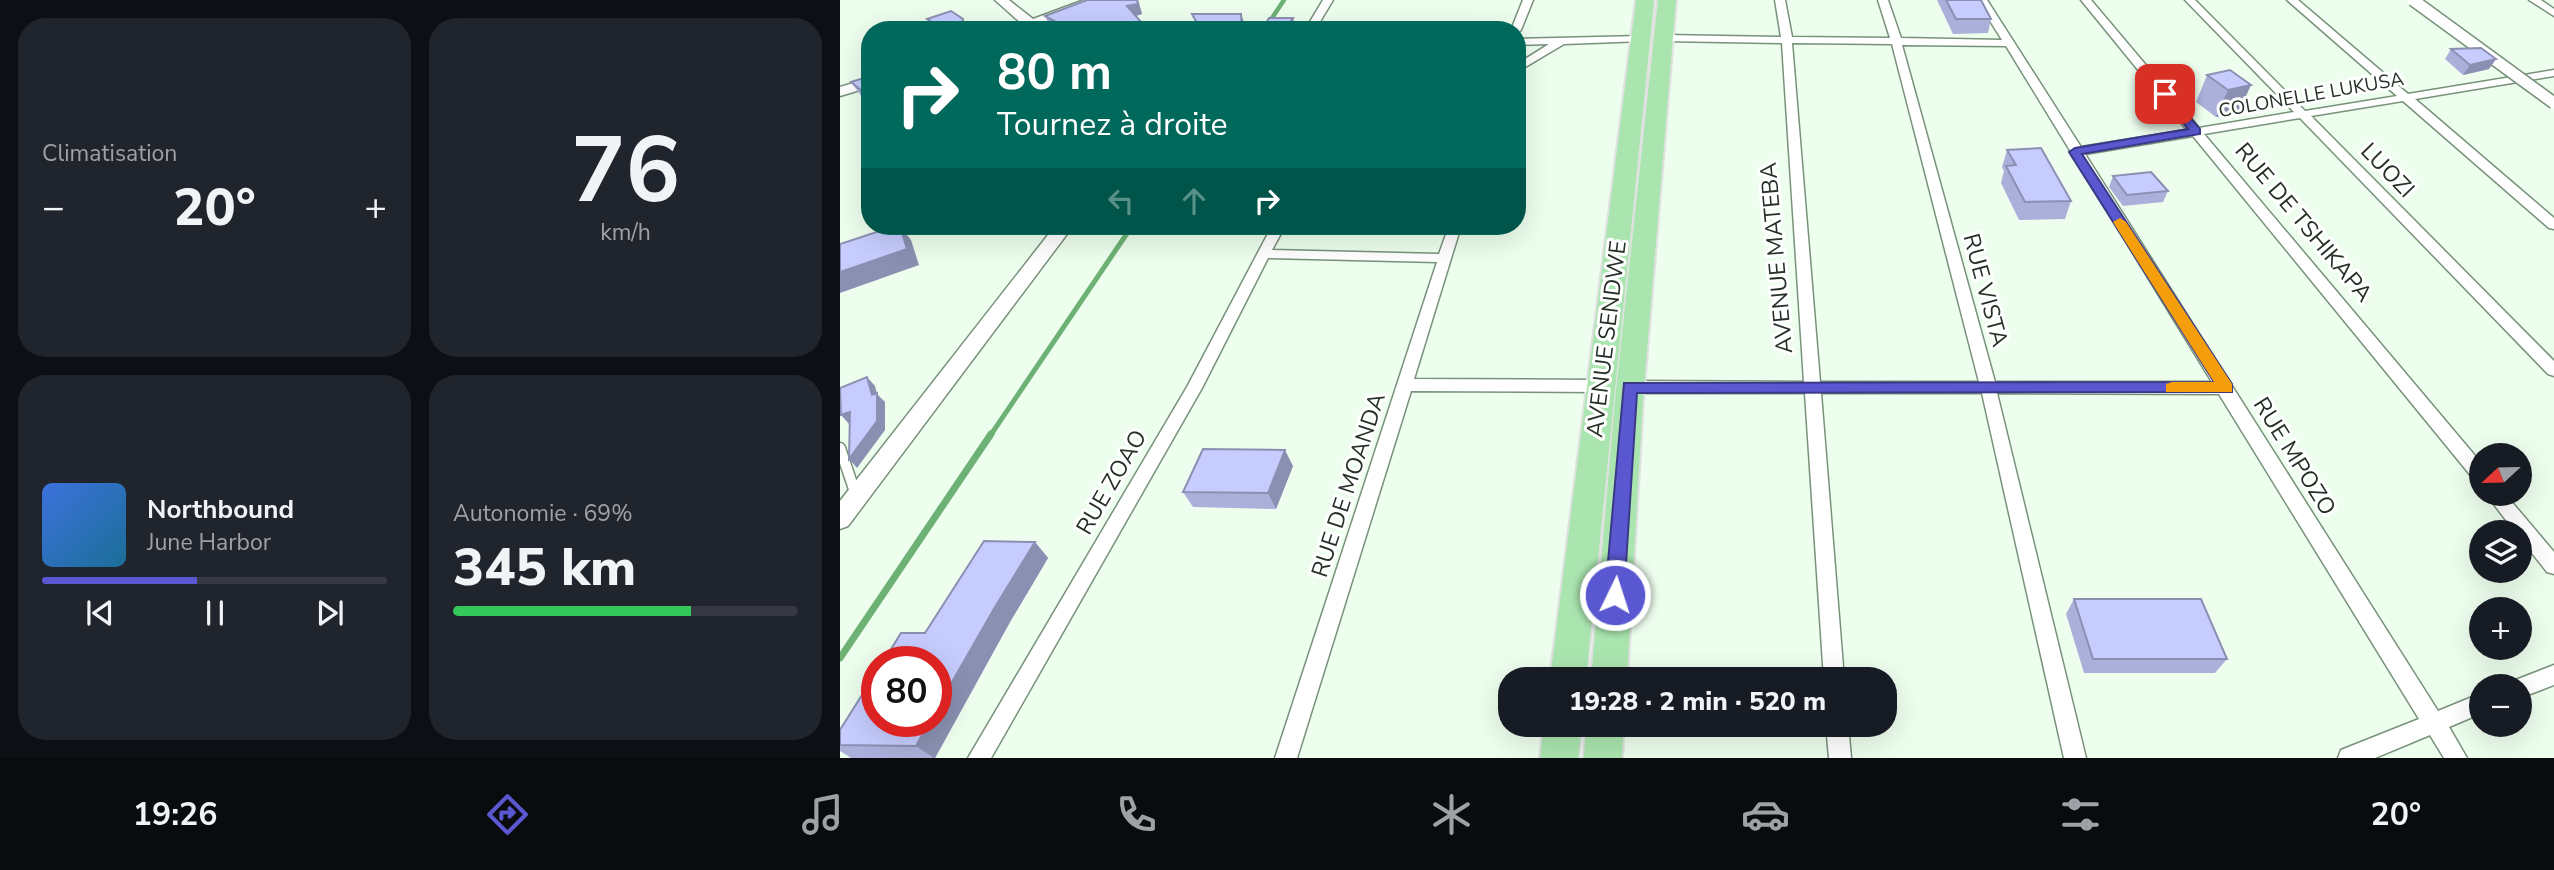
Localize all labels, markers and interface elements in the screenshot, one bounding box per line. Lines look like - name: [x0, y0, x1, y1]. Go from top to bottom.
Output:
- text: 80 m: [997, 39, 1112, 106]
- icon: right: [882, 49, 973, 140]
- pin: [2135, 64, 2195, 124]
- street label: COLONELLE LUKUSA: [2217, 66, 2406, 124]
- icon: arrive: [2146, 75, 2184, 113]
- text: Tournez à droite: [997, 103, 1228, 146]
- text: 76: [571, 109, 680, 233]
- street label: RUE DE TSHIKAPA: [2228, 136, 2380, 309]
- street label: LUOZI: [2354, 136, 2421, 205]
- text: Climatisation: [42, 138, 177, 169]
- street label: AVENUE MATEBA: [1753, 161, 1800, 355]
- text: 20°: [173, 172, 256, 243]
- text: −: [42, 182, 65, 233]
- text: +: [364, 182, 387, 233]
- icon: left: [1102, 182, 1140, 220]
- icon: ahead: [1175, 182, 1213, 220]
- icon: right: [1248, 182, 1286, 220]
- text: km/h: [600, 217, 651, 248]
- street label: RUE VISTA: [1956, 230, 2016, 350]
- street label: AVENUE SENDWE: [1579, 239, 1634, 439]
- street label: RUE DE MOANDA: [1304, 389, 1393, 581]
- street label: RUE MPOZO: [2246, 391, 2343, 521]
- street label: RUE ZOAO: [1069, 424, 1154, 540]
- north arrow: [2469, 443, 2532, 506]
- map controls: [2469, 443, 2532, 737]
- text: Northbound: [147, 492, 294, 527]
- text: Autonomie · 69%: [453, 498, 633, 529]
- button: layers: [2469, 520, 2532, 583]
- text: June Harbor: [147, 527, 271, 558]
- text: 345 km: [453, 532, 636, 603]
- position arrow: [1578, 558, 1652, 632]
- icon: previous: [81, 594, 119, 632]
- icon: pause: [196, 594, 234, 632]
- icon: next: [311, 594, 349, 632]
- button: +: [2469, 597, 2532, 660]
- speed limit sign: 80: [861, 646, 952, 737]
- button: −: [2469, 674, 2532, 737]
- text: 19:28 · 2 min · 520 m: [1569, 684, 1826, 719]
- icon: directions: [483, 790, 532, 839]
- icon: music: [798, 790, 847, 839]
- icon: phone: [1112, 790, 1161, 839]
- icon: climate: [1427, 790, 1476, 839]
- icon: car: [1741, 790, 1790, 839]
- icon: filters: [2056, 790, 2105, 839]
- text: 19:26: [133, 793, 218, 836]
- text: 20°: [2371, 793, 2421, 836]

